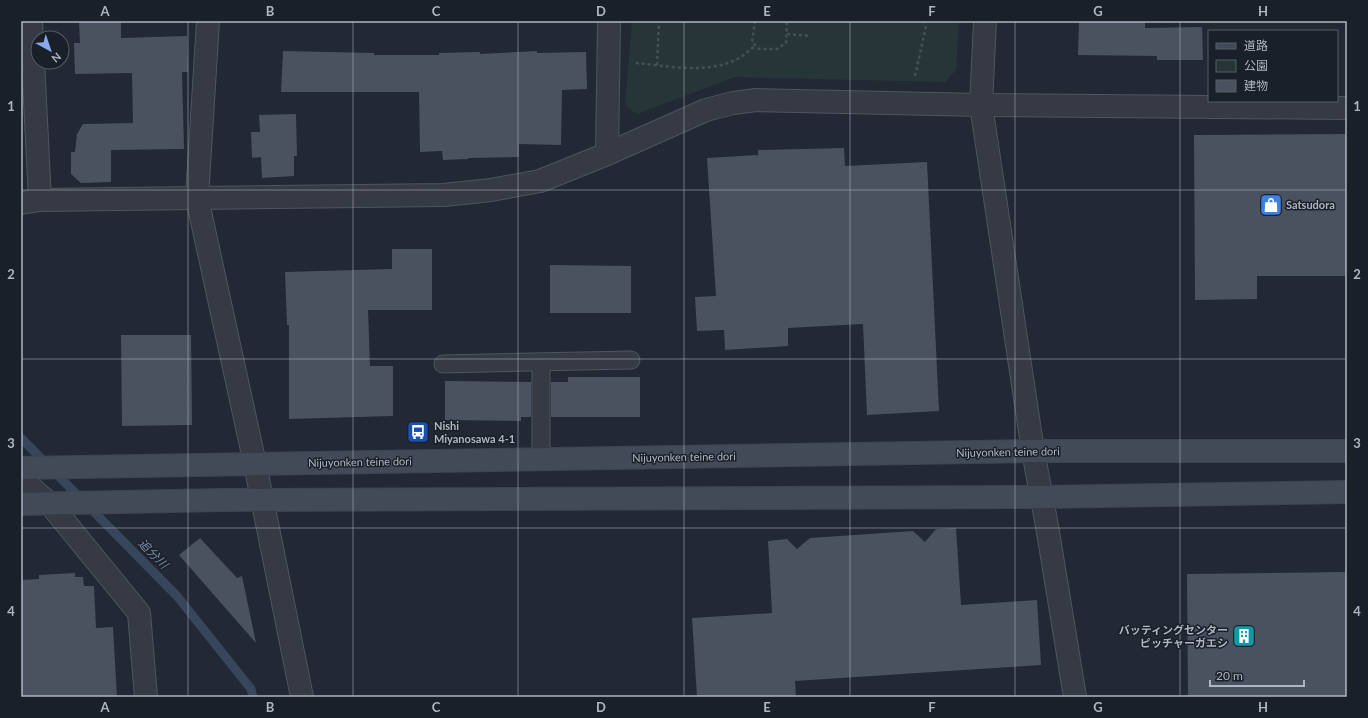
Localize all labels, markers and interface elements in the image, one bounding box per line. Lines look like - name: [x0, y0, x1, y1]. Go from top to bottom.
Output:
- text: A: [99, 3, 110, 19]
- text: B: [266, 3, 275, 19]
- text: C: [432, 3, 441, 19]
- text: D: [596, 3, 606, 19]
- text: E: [763, 3, 771, 19]
- text: F: [928, 3, 936, 19]
- text: G: [1093, 3, 1103, 19]
- text: H: [1258, 3, 1268, 19]
- north arrow: [30, 30, 70, 70]
- legend: [1208, 30, 1338, 102]
- text: 道路: [1244, 38, 1268, 53]
- text: N: [49, 50, 64, 66]
- text: 公園: [1244, 58, 1268, 73]
- text: 建物: [1244, 78, 1268, 93]
- text: 1: [7, 98, 15, 114]
- text: 1: [1353, 98, 1361, 114]
- shop icon: Satsudora: [1258, 192, 1284, 218]
- place label: Satsudora: [1286, 198, 1335, 211]
- text: 2: [7, 266, 15, 282]
- text: 2: [1353, 266, 1361, 282]
- bus stop icon: Nishi Miyanosawa 4-1: [405, 419, 431, 445]
- place label: Nishi Miyanosawa 4-1: [434, 419, 515, 445]
- text: 3: [7, 435, 15, 451]
- text: 3: [1353, 435, 1361, 451]
- street label: Nijuyonken teine dori: [956, 444, 1060, 459]
- street label: Nijuyonken teine dori: [632, 449, 736, 464]
- street label: Nijuyonken teine dori: [308, 454, 412, 469]
- water label: 追分川: [135, 536, 173, 573]
- text: 4: [7, 603, 15, 619]
- text: 4: [1353, 603, 1361, 619]
- place label: バッティングセンター ピッチャーガエシ: [1119, 623, 1228, 649]
- building icon: バッティングセンター ピッチャーガエシ: [1231, 623, 1257, 649]
- scale bar: [1210, 662, 1304, 688]
- text: 20 m: [1216, 668, 1243, 683]
- text: A: [99, 699, 110, 715]
- text: B: [266, 699, 275, 715]
- text: C: [432, 699, 441, 715]
- text: D: [596, 699, 606, 715]
- text: E: [763, 699, 771, 715]
- text: F: [928, 699, 936, 715]
- text: G: [1093, 699, 1103, 715]
- text: H: [1258, 699, 1268, 715]

